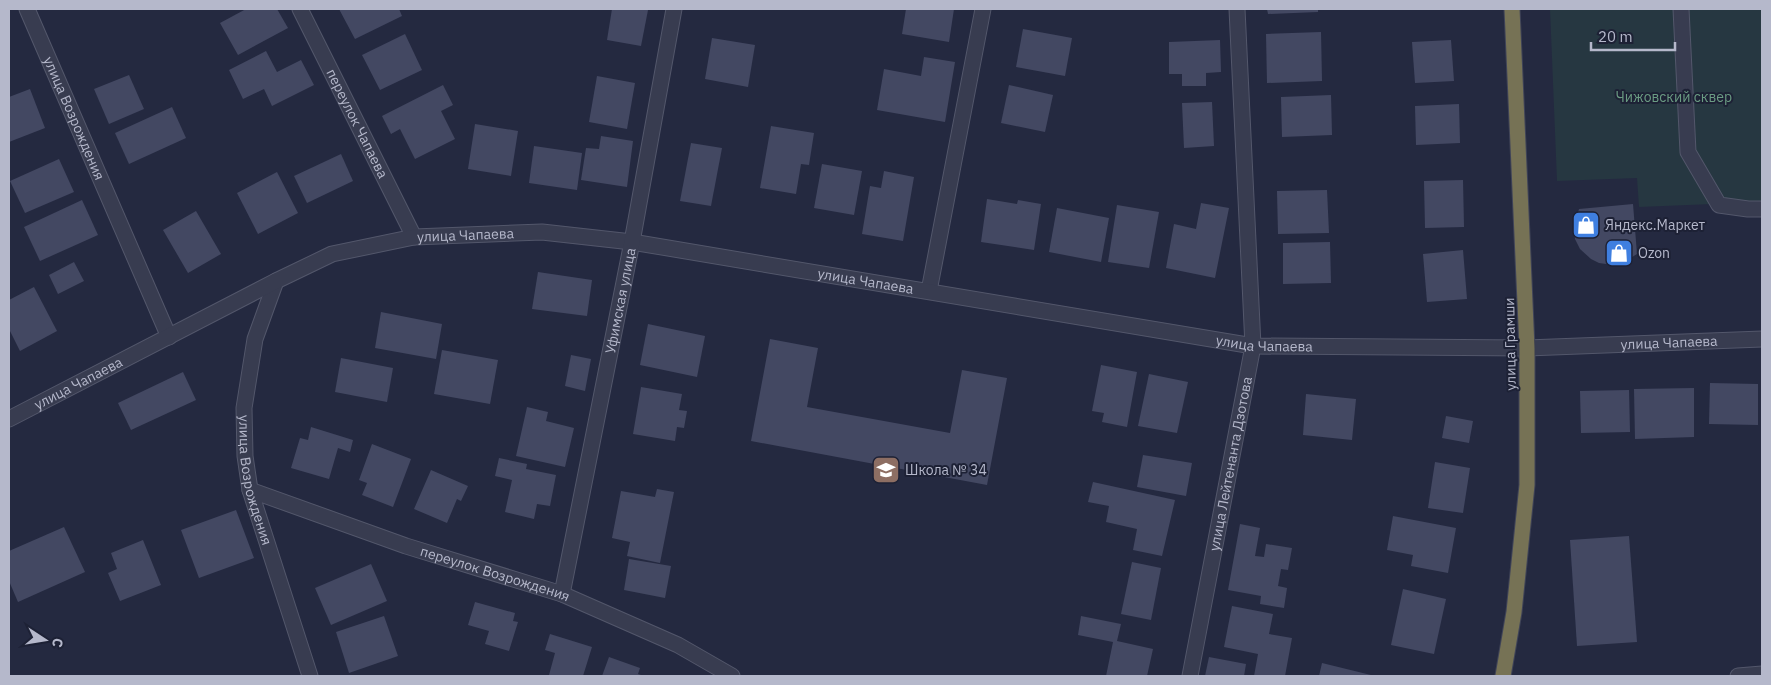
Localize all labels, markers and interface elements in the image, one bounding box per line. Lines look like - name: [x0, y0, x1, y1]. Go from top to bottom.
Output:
- scale bar: [1591, 20, 1675, 52]
- text: 20 m: [1598, 27, 1633, 46]
- street label: улица Возрождения: [40, 54, 109, 183]
- street label: переулок Чапаева: [322, 66, 392, 182]
- park label: Чижовский сквер: [1616, 88, 1732, 106]
- shop icon: Яндекс.Маркет: [1571, 210, 1601, 240]
- place label: Яндекс.Маркет: [1605, 216, 1706, 234]
- street label: улица Чапаева: [417, 224, 515, 246]
- shop icon: Ozon: [1604, 238, 1634, 268]
- place label: Ozon: [1638, 244, 1670, 262]
- street label: Уфимская улица: [601, 246, 640, 355]
- street label: улица Чапаева: [816, 264, 915, 298]
- street label: улица Грамши: [1500, 297, 1520, 391]
- street label: улица Чапаева: [1215, 331, 1313, 355]
- street label: улица Чапаева: [1620, 332, 1718, 353]
- street label: улица Чапаева: [31, 353, 126, 413]
- street label: улица Лейтенанта Дзотова: [1205, 375, 1256, 553]
- street label: улица Возрождения: [235, 415, 276, 547]
- school or university icon: Школа № 34: [871, 455, 901, 485]
- place label: Школа № 34: [905, 461, 987, 479]
- street label: переулок Возрождения: [418, 542, 573, 605]
- north arrow: [20, 615, 70, 665]
- text: С: [48, 636, 67, 649]

